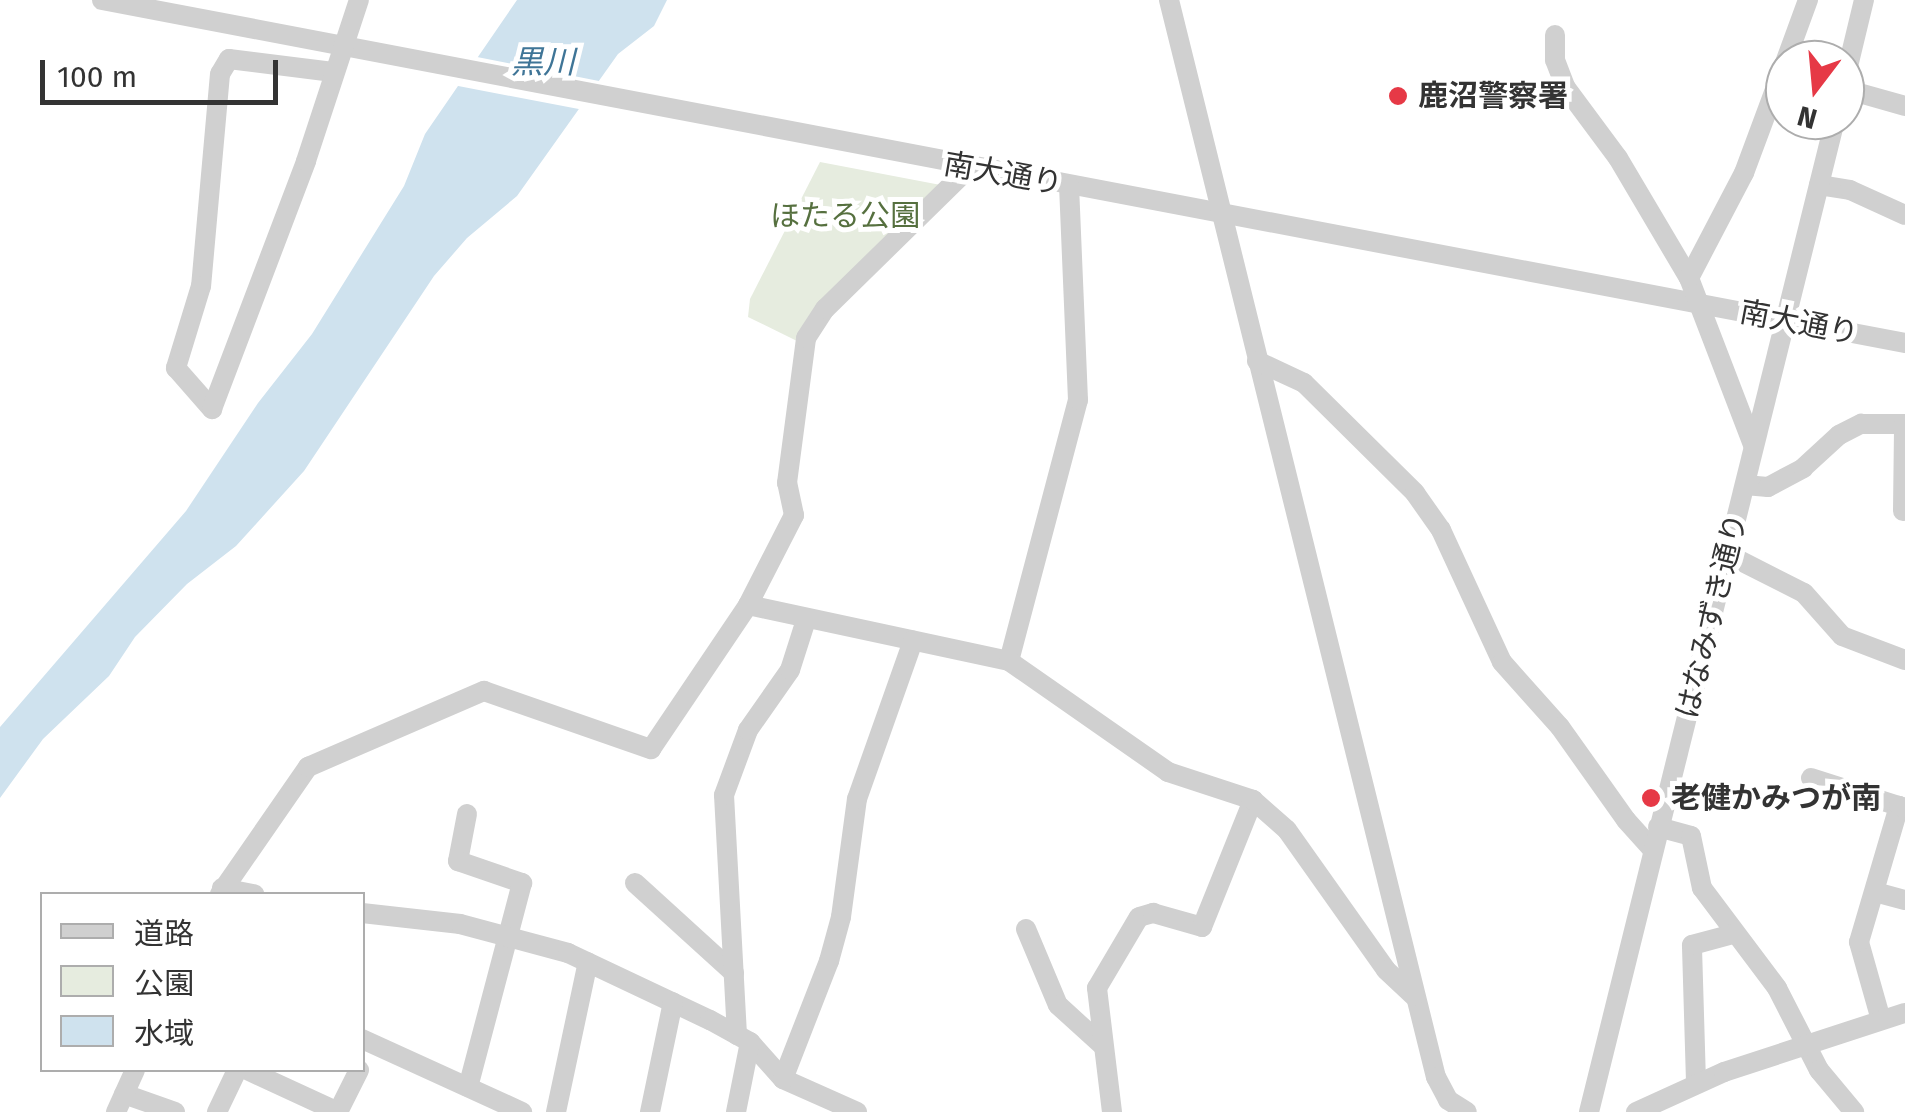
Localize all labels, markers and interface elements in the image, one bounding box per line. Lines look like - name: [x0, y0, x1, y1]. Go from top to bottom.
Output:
- scale bar: [45, 40, 282, 102]
- north arrow: [1765, 40, 1865, 140]
- water label: 黒川: [511, 43, 575, 81]
- text: 100 m: [57, 59, 137, 95]
- place label: 鹿沼警察署: [1418, 78, 1568, 114]
- marker: 鹿沼警察署: [1387, 85, 1409, 107]
- text: N: [1794, 99, 1821, 136]
- street label: 南大通り: [941, 146, 1065, 202]
- park label: ほたる公園: [770, 198, 920, 234]
- street label: 南大通り: [1737, 294, 1861, 352]
- street label: はなみずき通り: [1669, 510, 1755, 722]
- place label: 老健かみつが南: [1671, 780, 1881, 816]
- marker: 老健かみつが南: [1640, 787, 1662, 809]
- legend: [40, 892, 365, 1072]
- text: 道路: [134, 916, 194, 952]
- text: 公園: [134, 966, 194, 1002]
- text: 水域: [134, 1016, 194, 1052]

